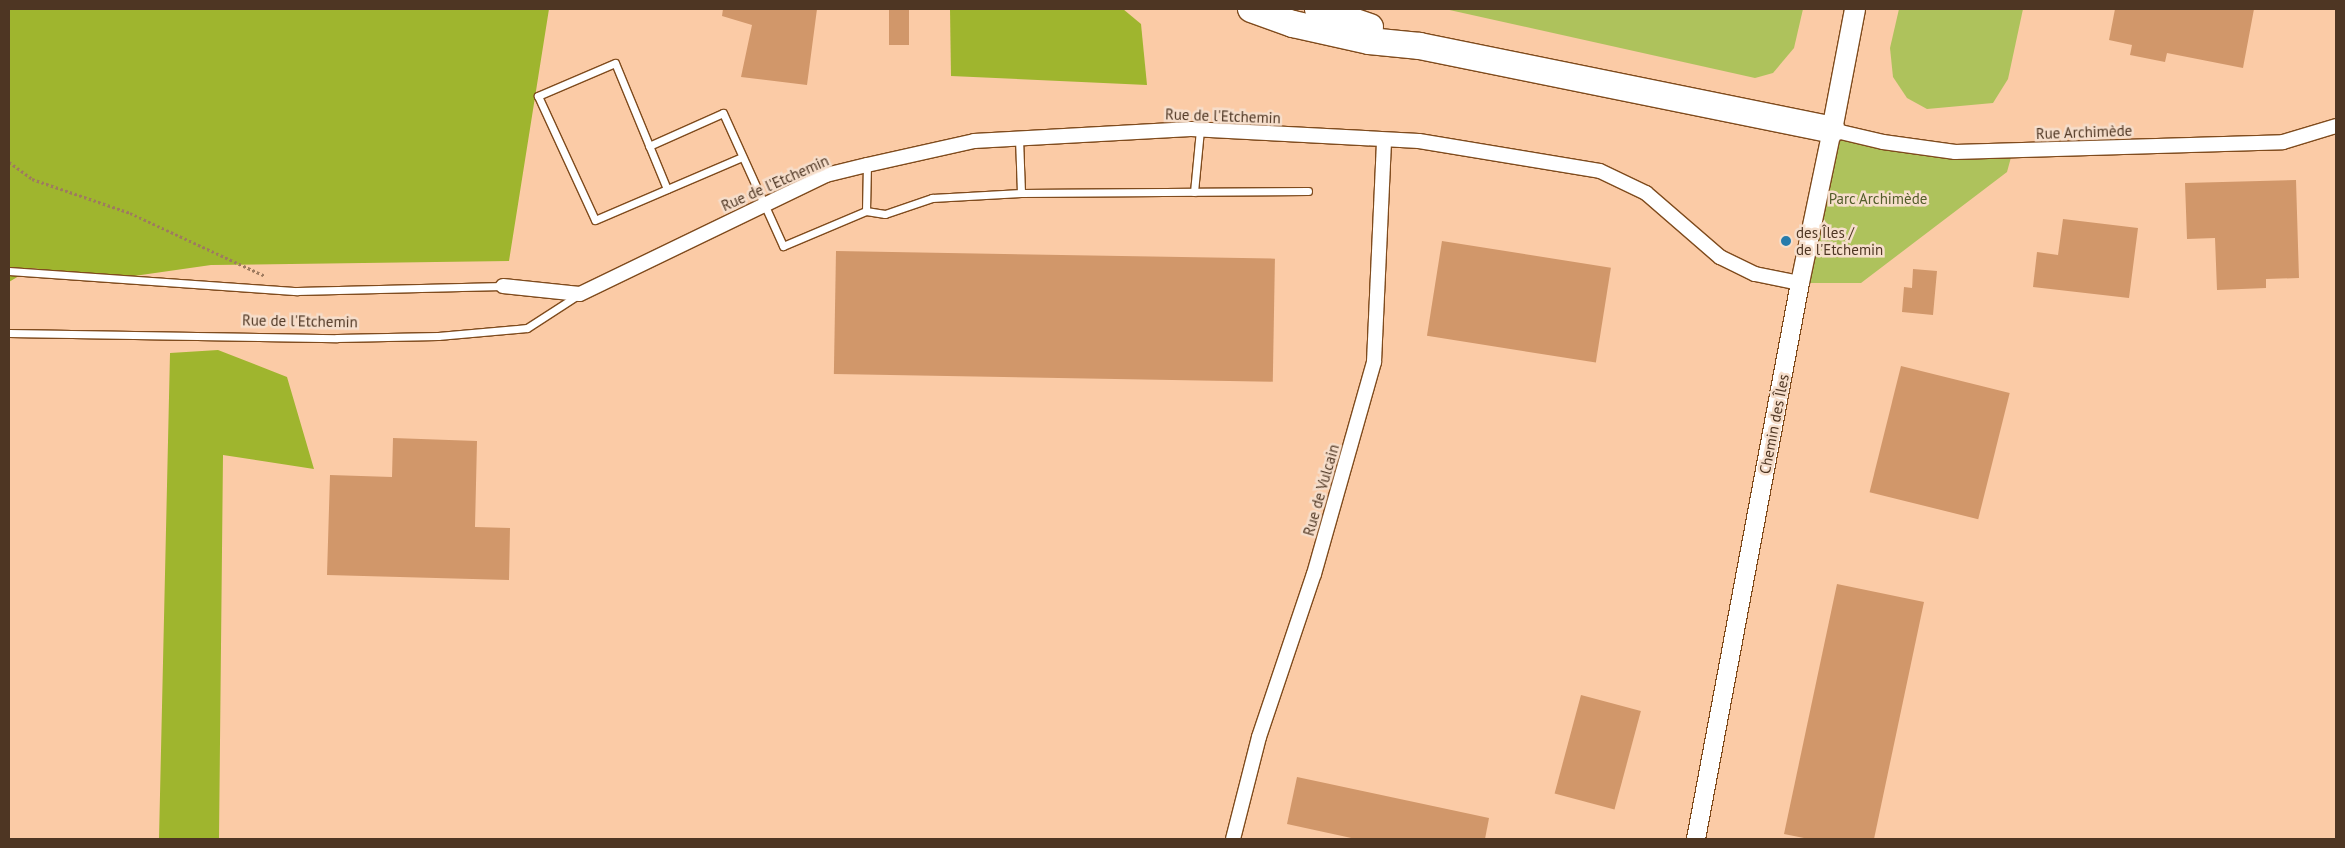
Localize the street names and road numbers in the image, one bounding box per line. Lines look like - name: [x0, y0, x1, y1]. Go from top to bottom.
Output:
- street label: Rue de l'Etchemin: [1165, 105, 1281, 127]
- street label: Rue Archimède: [2035, 121, 2133, 143]
- street label: Rue de l'Etchemin: [718, 151, 832, 215]
- street label: Rue de l'Etchemin: [242, 311, 358, 331]
- street label: Chemin des Îles: [1755, 372, 1793, 476]
- street label: Rue de Vulcain: [1299, 442, 1343, 538]

